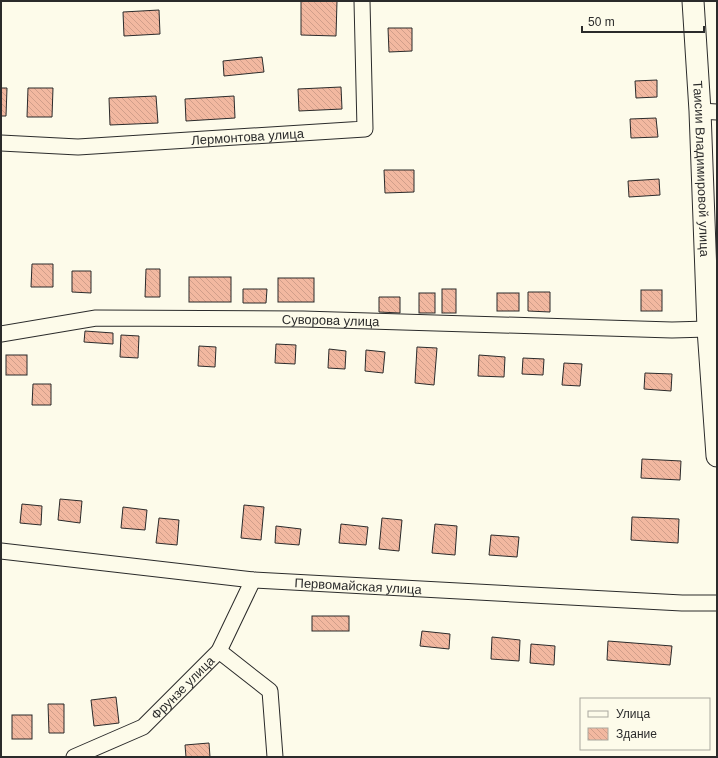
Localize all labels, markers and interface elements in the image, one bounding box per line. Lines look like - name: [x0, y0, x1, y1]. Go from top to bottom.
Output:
- scale bar: [582, 8, 704, 34]
- text: 50 m: [588, 15, 615, 29]
- street label: Таисии Владимировой улица: [690, 80, 712, 258]
- street label: Лермонтова улица: [191, 126, 305, 148]
- street label: Суворова улица: [282, 312, 380, 329]
- street label: Первомайская улица: [294, 575, 423, 597]
- street label: Фрунзе улица: [148, 653, 218, 723]
- legend: [580, 698, 710, 750]
- text: Улица: [616, 707, 650, 721]
- text: Здание: [616, 727, 657, 741]

